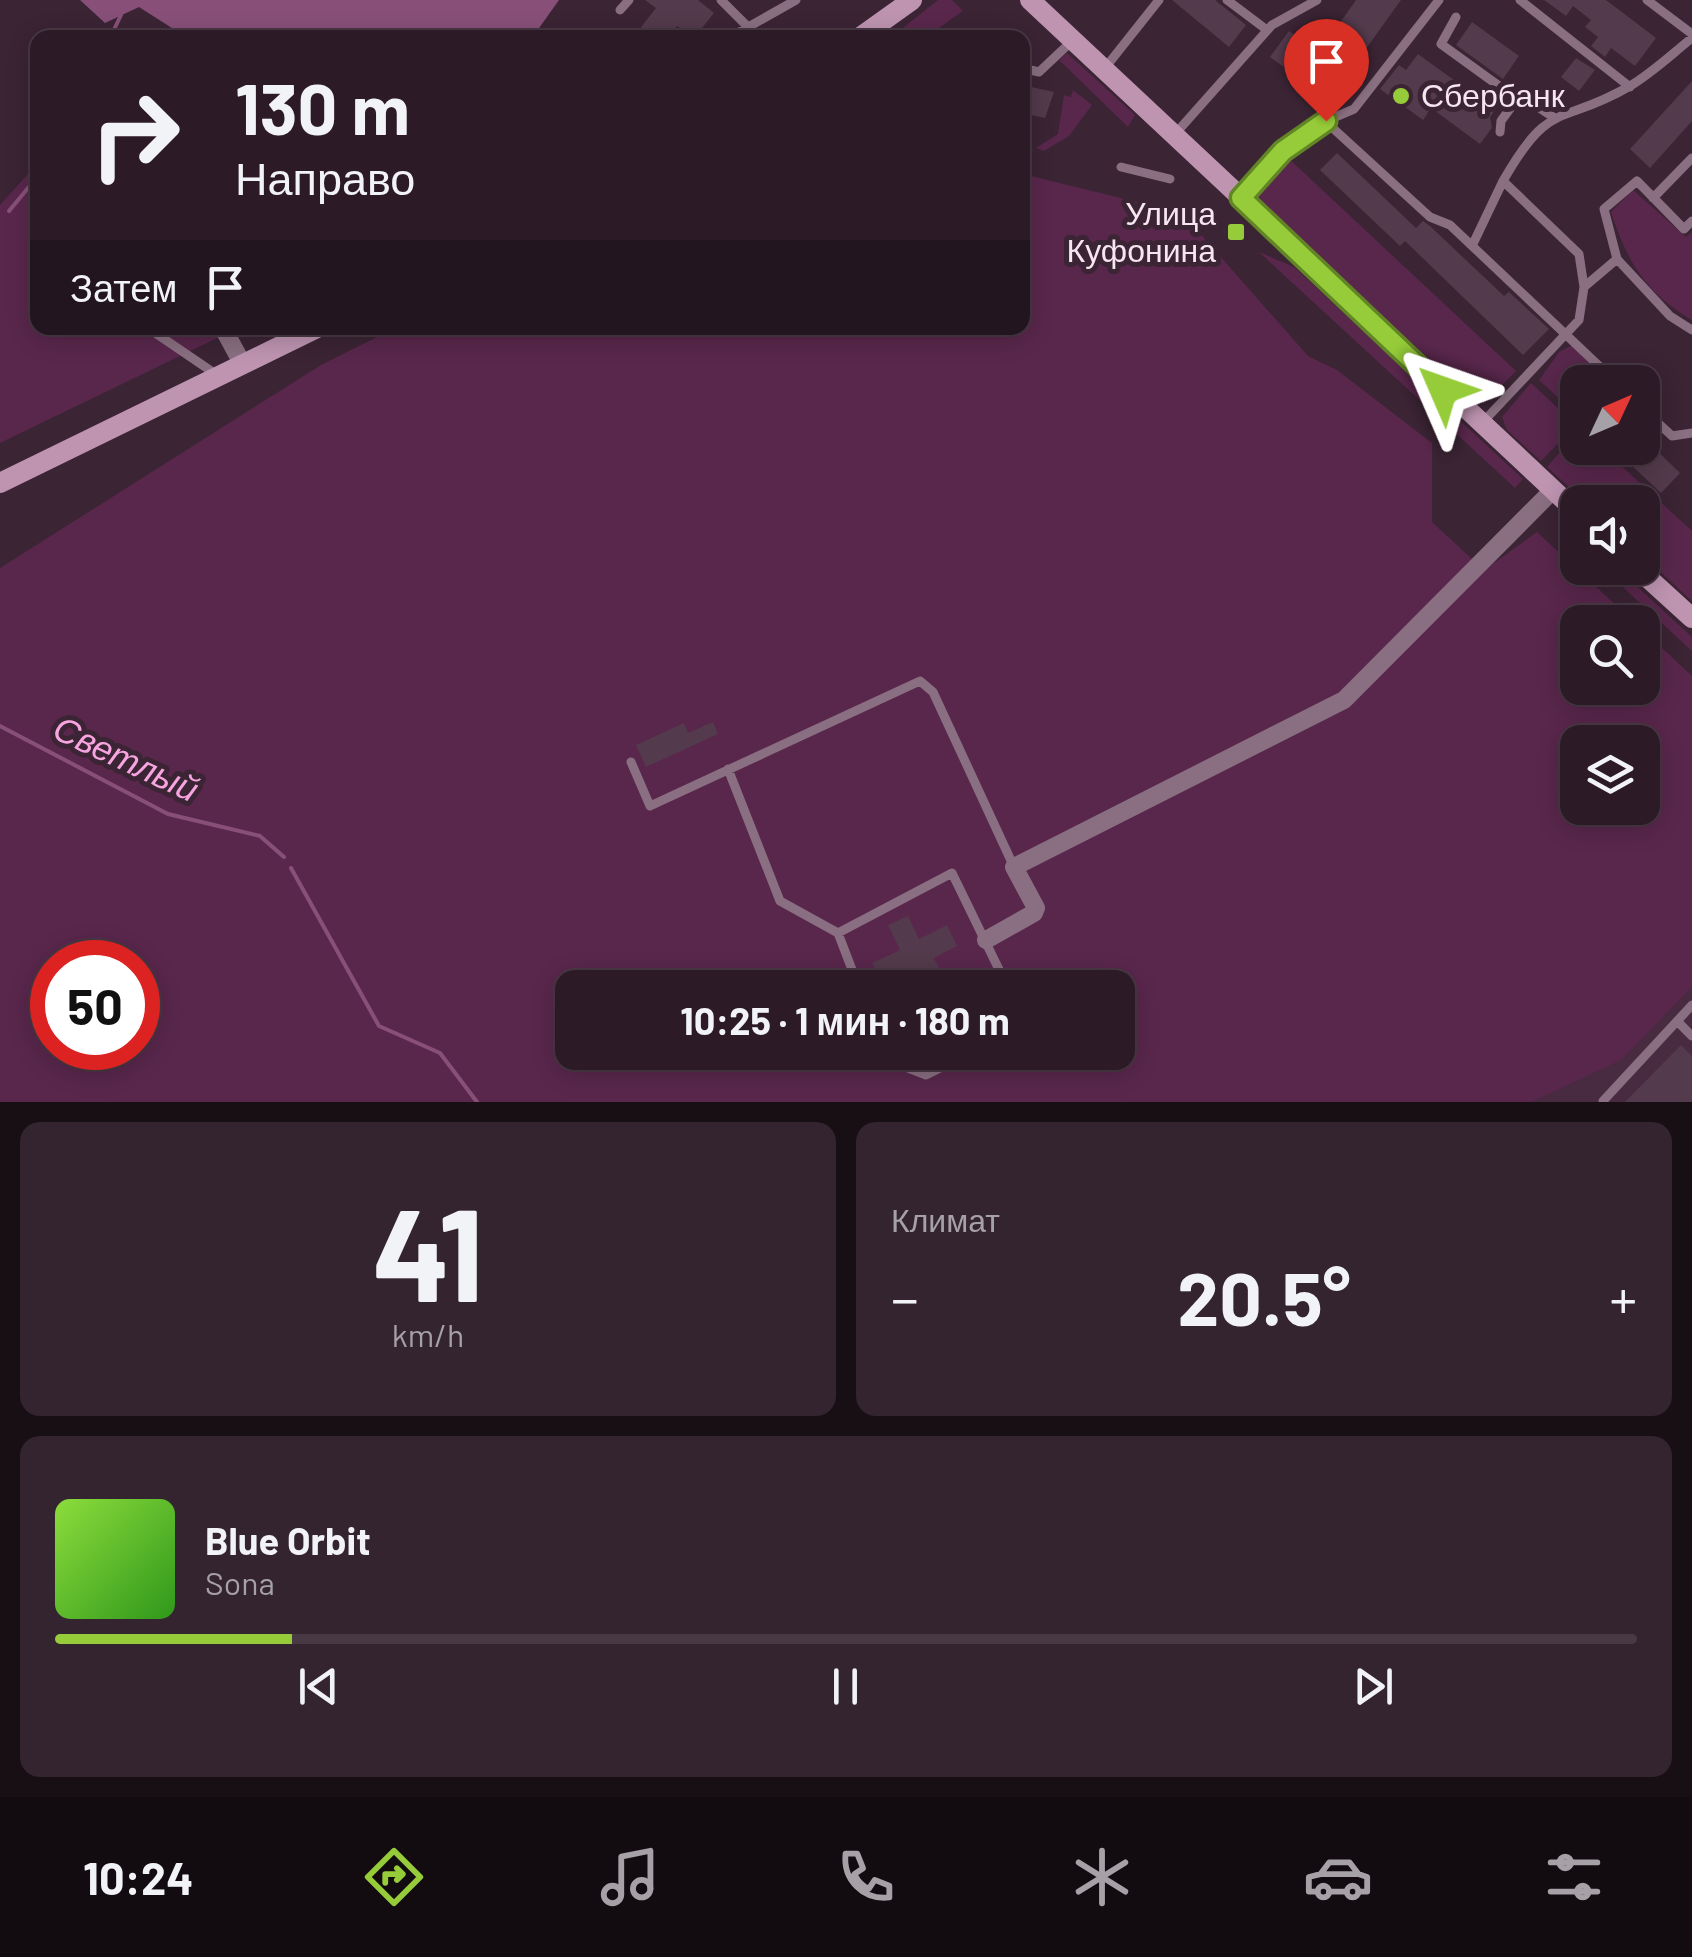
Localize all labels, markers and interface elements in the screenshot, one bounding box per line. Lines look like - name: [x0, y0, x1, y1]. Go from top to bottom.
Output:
- pin: [1284, 19, 1369, 122]
- icon: arrive: [1299, 34, 1354, 89]
- text: 130 m: [235, 65, 410, 149]
- icon: right: [70, 70, 200, 200]
- place label: Сбербанк: [1421, 75, 1566, 114]
- marker: Сбербанк: [1390, 85, 1412, 107]
- text: Направо: [235, 150, 415, 204]
- place label: Улица Куфонина: [1067, 193, 1216, 269]
- marker: Улица Куфонина: [1225, 221, 1247, 243]
- icon: arrive: [198, 260, 253, 315]
- text: Затем: [70, 264, 178, 310]
- position arrow: [1391, 338, 1495, 442]
- north arrow: [1560, 365, 1660, 465]
- map controls: [1560, 365, 1660, 825]
- button: sound: [1560, 485, 1660, 585]
- button: search: [1560, 605, 1660, 705]
- water label: Светлый: [48, 705, 206, 809]
- button: layers: [1560, 725, 1660, 825]
- speed limit sign: 50: [30, 940, 160, 1070]
- text: 10:25 · 1 мин · 180 m: [680, 997, 1010, 1043]
- text: 41: [372, 1172, 484, 1328]
- text: Климат: [891, 1200, 1000, 1238]
- text: 20.5°: [1177, 1251, 1351, 1341]
- text: −: [891, 1264, 919, 1330]
- text: +: [1609, 1264, 1637, 1330]
- text: km/h: [392, 1315, 464, 1353]
- text: Blue Orbit: [205, 1517, 371, 1563]
- text: Sona: [205, 1563, 275, 1601]
- icon: previous: [291, 1659, 346, 1714]
- icon: pause: [818, 1659, 873, 1714]
- icon: next: [1346, 1659, 1401, 1714]
- icon: directions: [359, 1842, 429, 1912]
- icon: music: [595, 1842, 665, 1912]
- icon: phone: [831, 1842, 901, 1912]
- icon: climate: [1067, 1842, 1137, 1912]
- icon: car: [1303, 1842, 1373, 1912]
- icon: filters: [1539, 1842, 1609, 1912]
- text: 10:24: [83, 1850, 193, 1904]

